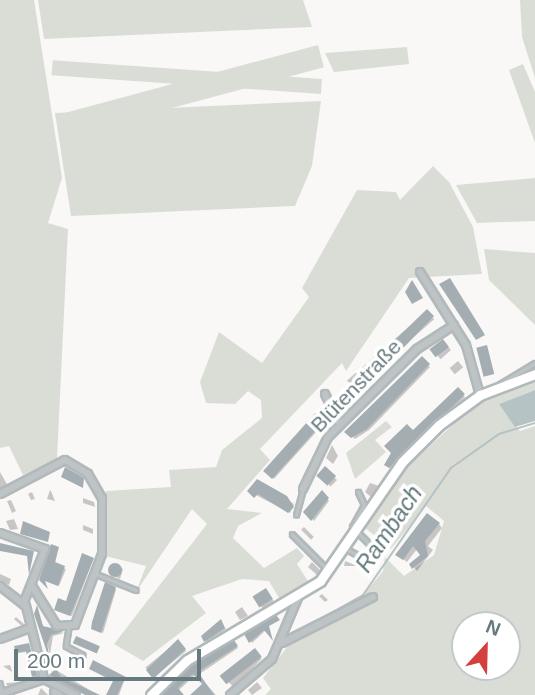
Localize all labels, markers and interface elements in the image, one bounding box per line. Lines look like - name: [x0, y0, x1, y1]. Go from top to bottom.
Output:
- street label: Blütenstraße: [306, 334, 406, 438]
- water label: Rambach: [350, 480, 428, 578]
- north arrow: [451, 611, 521, 681]
- text: N: [483, 616, 504, 640]
- scale bar: [18, 636, 205, 680]
- text: 200 m: [27, 649, 85, 672]

